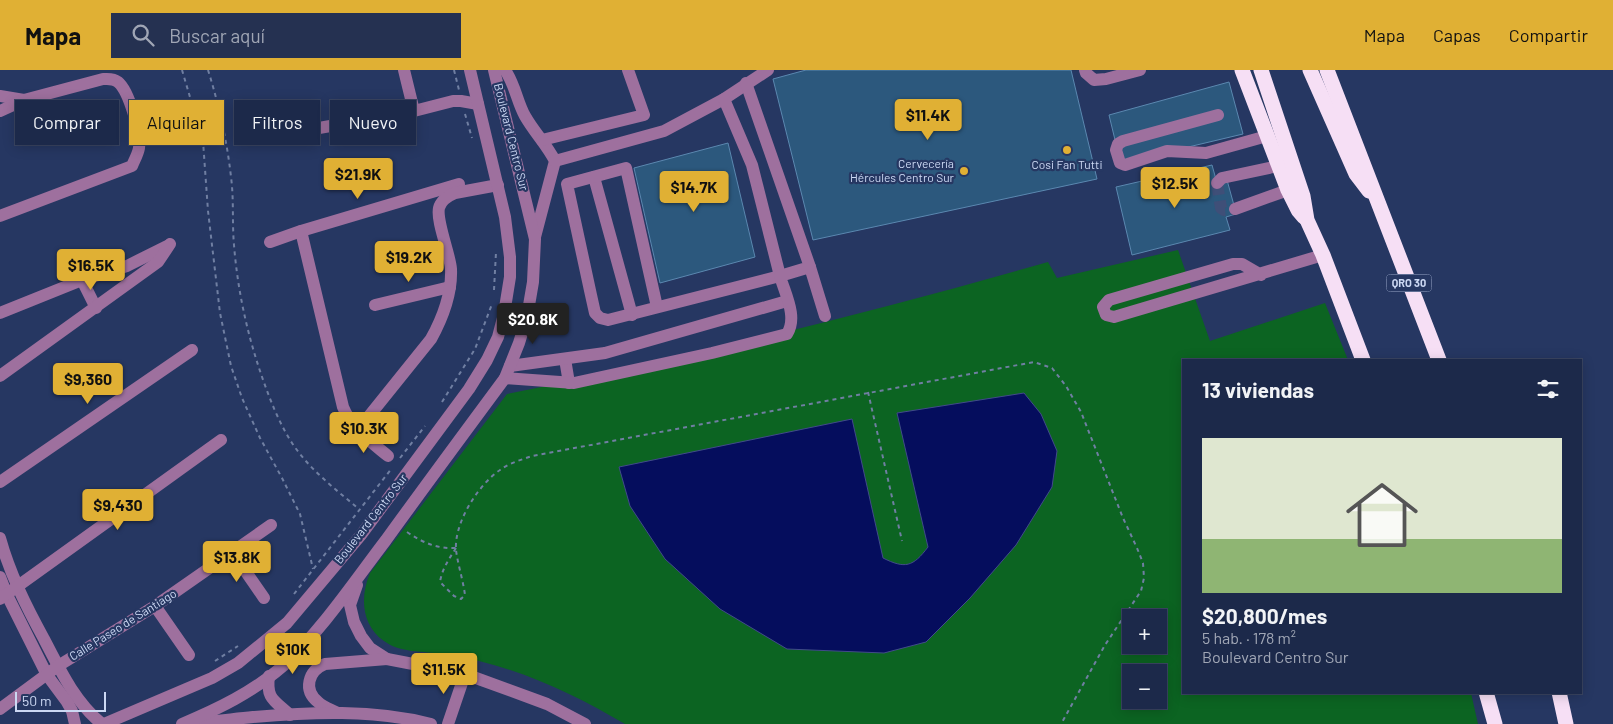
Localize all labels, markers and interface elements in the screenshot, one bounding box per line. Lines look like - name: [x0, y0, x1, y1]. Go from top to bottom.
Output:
- search box: [111, 13, 461, 58]
- text: Mapa: [25, 21, 81, 50]
- icon: search: [129, 21, 157, 49]
- text: Buscar aquí: [169, 24, 265, 47]
- text: Mapa: [1364, 24, 1405, 46]
- text: Capas: [1433, 24, 1481, 46]
- text: Compartir: [1509, 24, 1588, 46]
- street label: Boulevard Centro Sur: [492, 82, 532, 192]
- pin: $11.4K: [887, 98, 969, 141]
- chip: Comprar: [15, 100, 119, 145]
- chip: Alquilar: [129, 100, 224, 145]
- chip: Filtros: [234, 100, 320, 145]
- chip: Nuevo: [330, 100, 416, 145]
- text: $11.4K: [906, 105, 950, 124]
- marker: Cosi Fan Tutti: [1061, 144, 1073, 156]
- place label: Cervecería Hércules Centro Sur: [850, 156, 955, 184]
- place label: Cosi Fan Tutti: [1031, 157, 1103, 171]
- pin: $21.9K: [317, 158, 399, 200]
- text: $21.9K: [335, 164, 381, 183]
- marker: Cervecería Hércules Centro Sur: [958, 165, 970, 177]
- pin: $12.5K: [1134, 166, 1216, 209]
- pin: $14.7K: [653, 170, 735, 213]
- text: $12.5K: [1152, 173, 1198, 192]
- text: $14.7K: [671, 177, 717, 196]
- pin: $19.2K: [368, 240, 450, 283]
- text: $19.2K: [386, 247, 432, 266]
- pin: $16.5K: [50, 248, 132, 291]
- text: $16.5K: [68, 255, 114, 274]
- road number: QRO 30: [1386, 274, 1432, 292]
- pin: $20.8K: [492, 302, 574, 345]
- text: $20.8K: [508, 309, 558, 328]
- pin: $9,360: [47, 362, 129, 405]
- text: $9,360: [64, 369, 112, 388]
- icon: filters: [1534, 375, 1562, 403]
- text: 13 viviendas: [1202, 377, 1314, 402]
- pin: $10.3K: [323, 412, 405, 454]
- text: $10.3K: [341, 418, 387, 437]
- street label: Boulevard Centro Sur: [331, 470, 410, 566]
- icon: home: [1337, 470, 1427, 560]
- pin: $9,430: [77, 488, 159, 531]
- text: $9,430: [93, 495, 143, 514]
- pin: $13.8K: [196, 540, 278, 583]
- text: $13.8K: [214, 547, 260, 566]
- street label: Calle Paseo de Santiago: [66, 586, 179, 663]
- text: $20,800/mes: [1202, 603, 1327, 628]
- map controls: [1122, 609, 1167, 709]
- button: +: [1122, 609, 1167, 654]
- text: 5 hab. · 178 m²: [1202, 628, 1296, 647]
- pin: $10K: [263, 632, 323, 675]
- text: $10K: [276, 639, 310, 658]
- text: Boulevard Centro Sur: [1202, 647, 1349, 666]
- pin: $11.5K: [403, 652, 485, 695]
- text: $11.5K: [422, 659, 466, 678]
- button: −: [1122, 664, 1167, 709]
- scale bar: [15, 689, 106, 712]
- text: 50 m: [22, 692, 51, 709]

